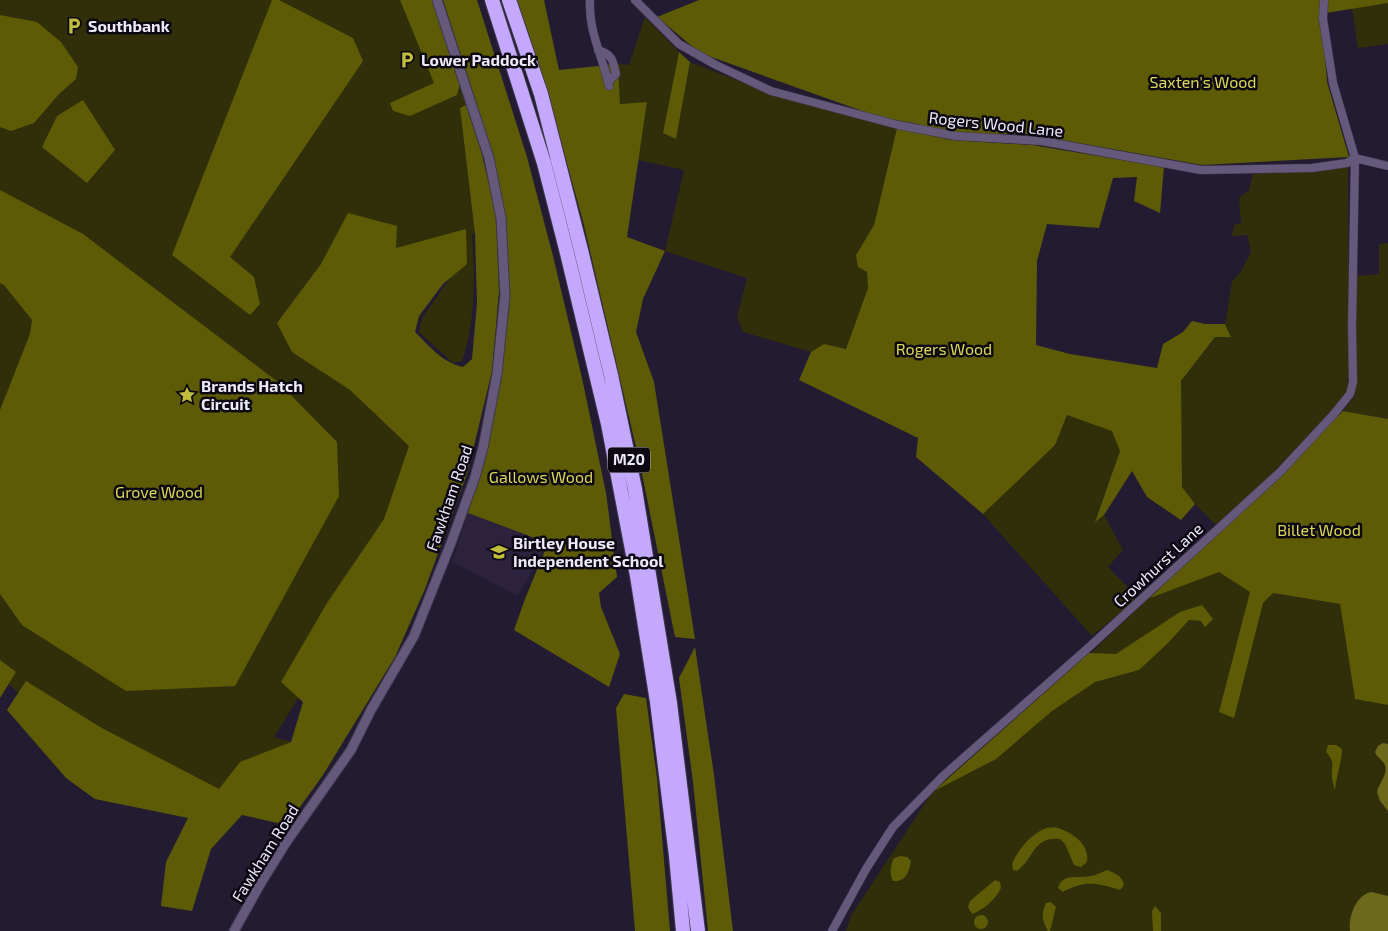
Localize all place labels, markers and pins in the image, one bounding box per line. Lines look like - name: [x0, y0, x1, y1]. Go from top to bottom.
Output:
- parking icon: Southbank: [64, 16, 84, 36]
- place label: Southbank: [88, 16, 170, 35]
- parking icon: Lower Paddock: [397, 50, 417, 70]
- place label: Lower Paddock: [421, 50, 536, 69]
- place label: Brands Hatch Circuit: [201, 376, 303, 413]
- place icon: Brands Hatch Circuit: [177, 385, 197, 405]
- place label: Birtley House Independent School: [513, 533, 664, 570]
- school or university icon: Birtley House Independent School: [489, 542, 509, 562]

